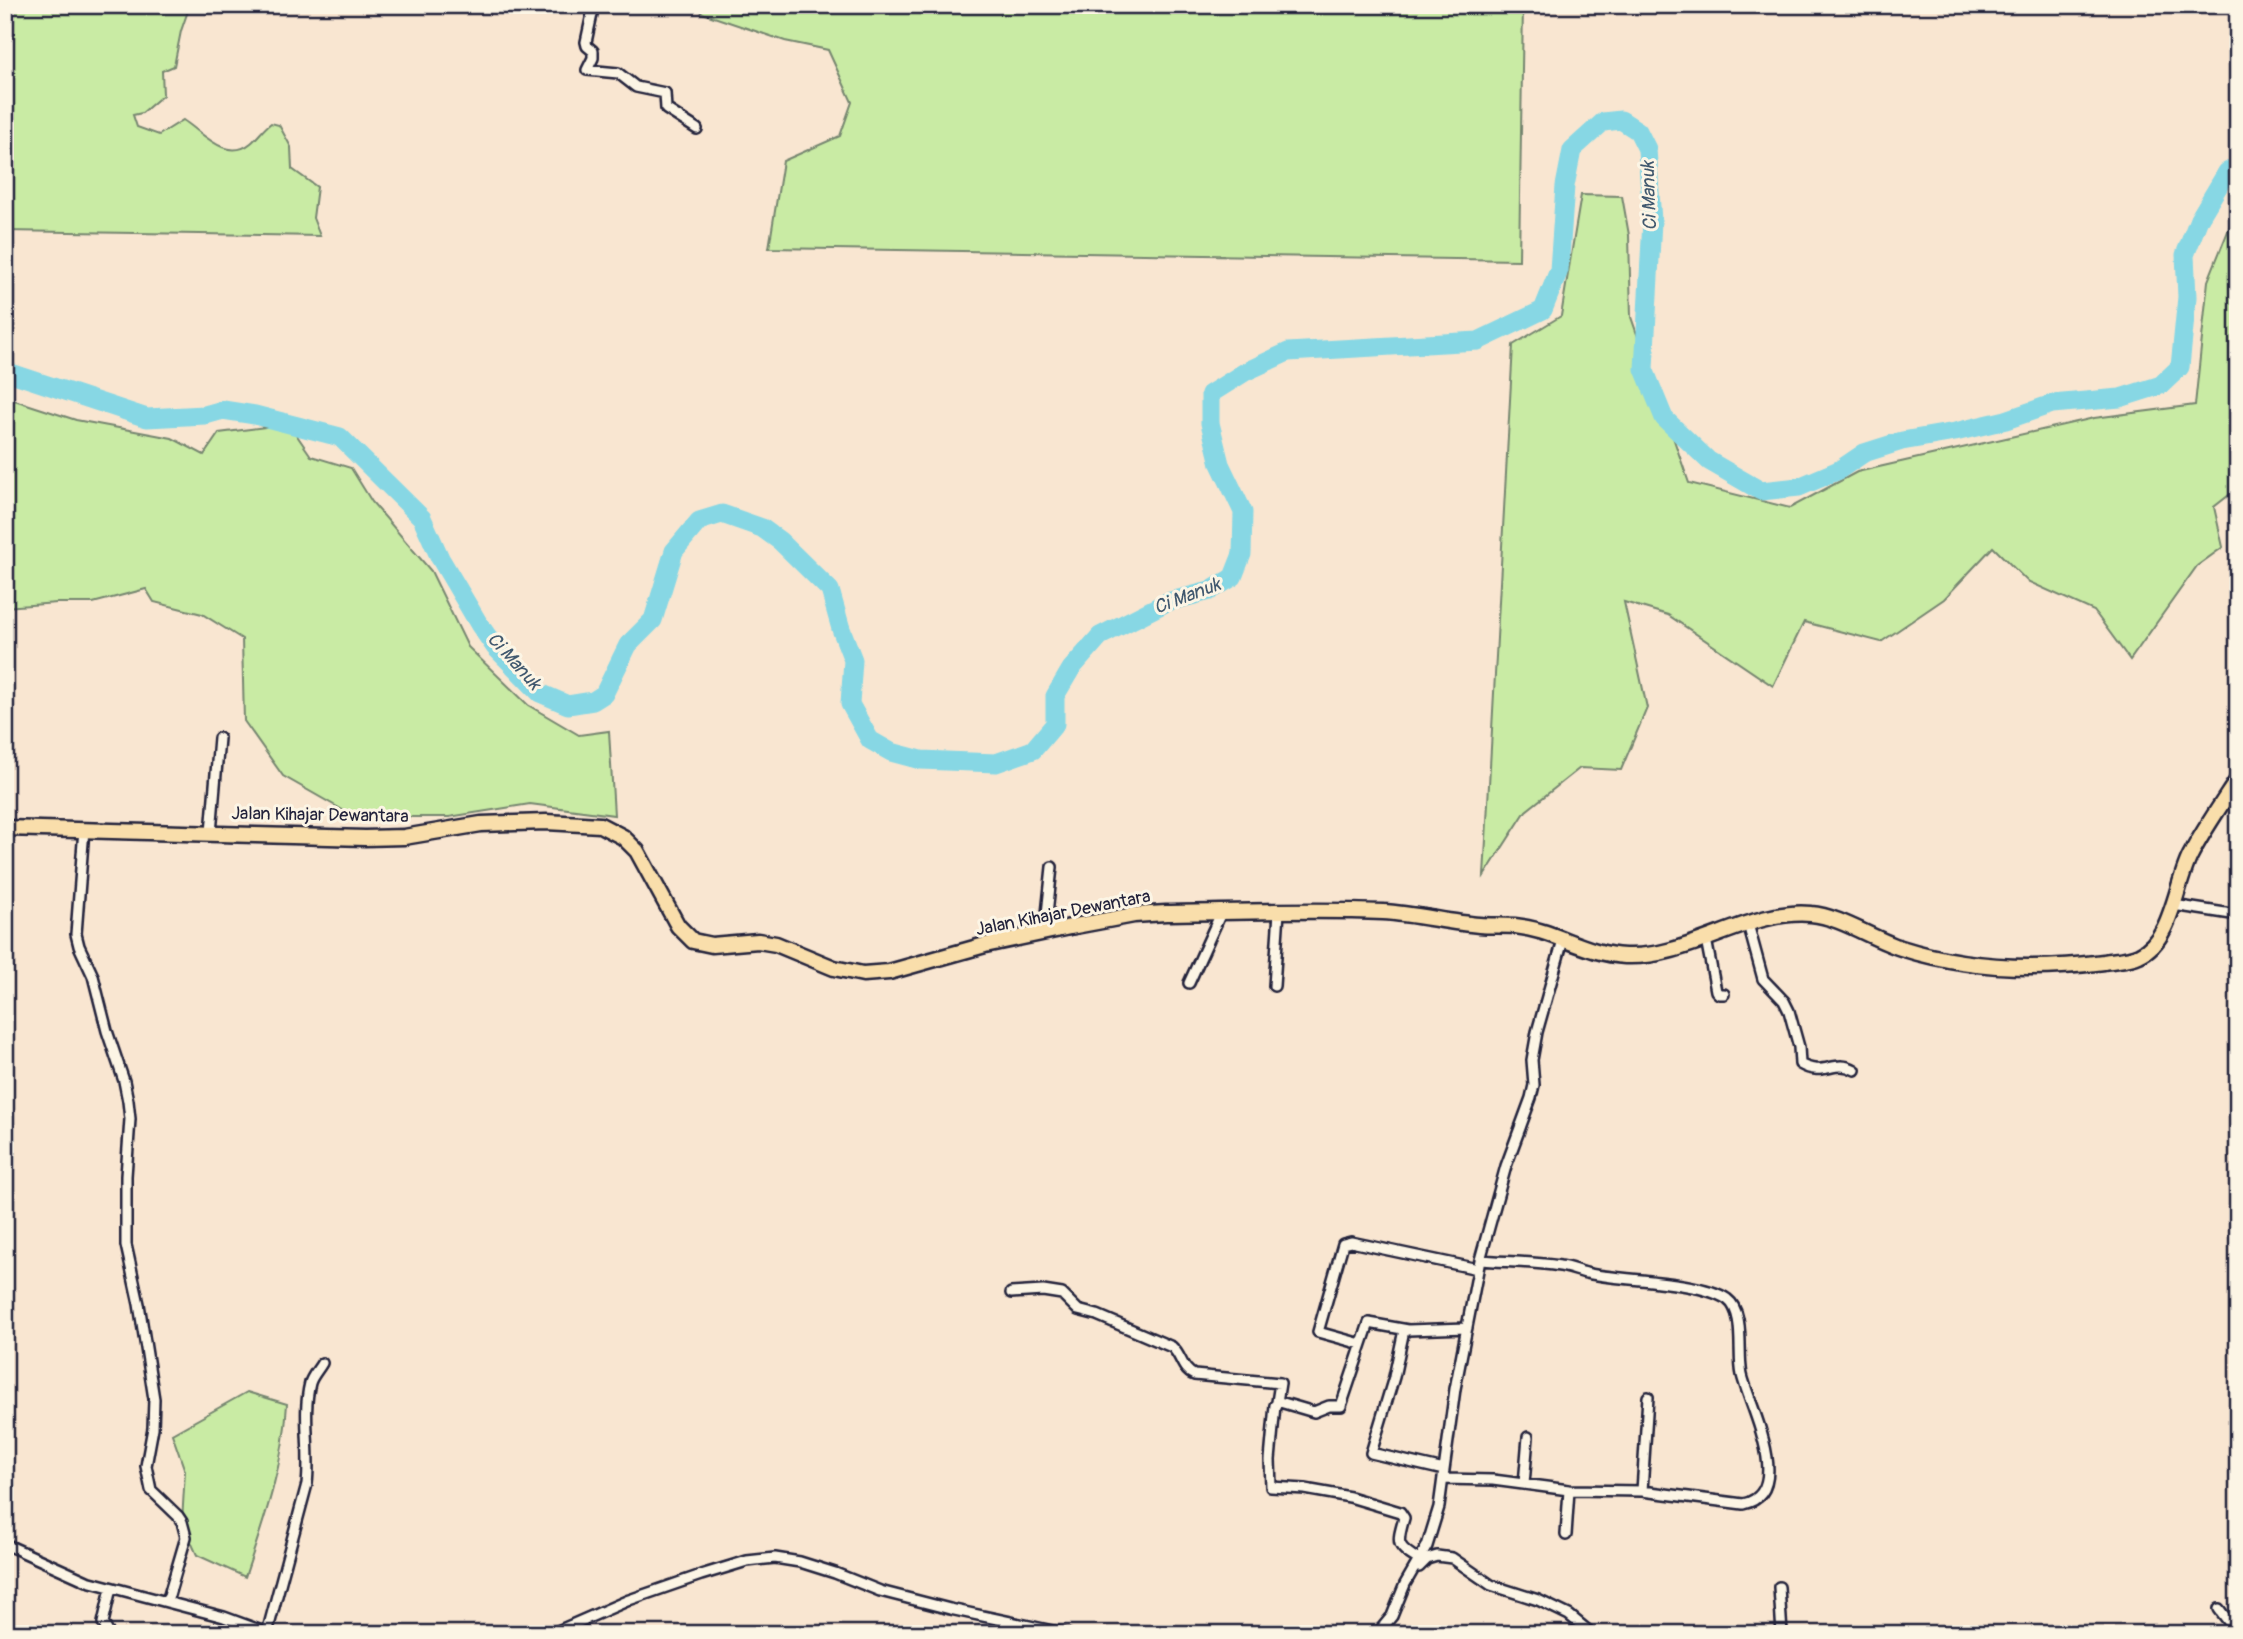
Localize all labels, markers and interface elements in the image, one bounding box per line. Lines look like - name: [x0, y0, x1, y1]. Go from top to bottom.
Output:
- water label: Ci Manuk: [1636, 159, 1662, 231]
- water label: Ci Manuk: [1150, 572, 1226, 620]
- water label: Ci Manuk: [482, 627, 548, 696]
- street label: Jalan Kihajar Dewantara: [231, 802, 409, 828]
- street label: Jalan Kihajar Dewantara: [974, 885, 1152, 941]

